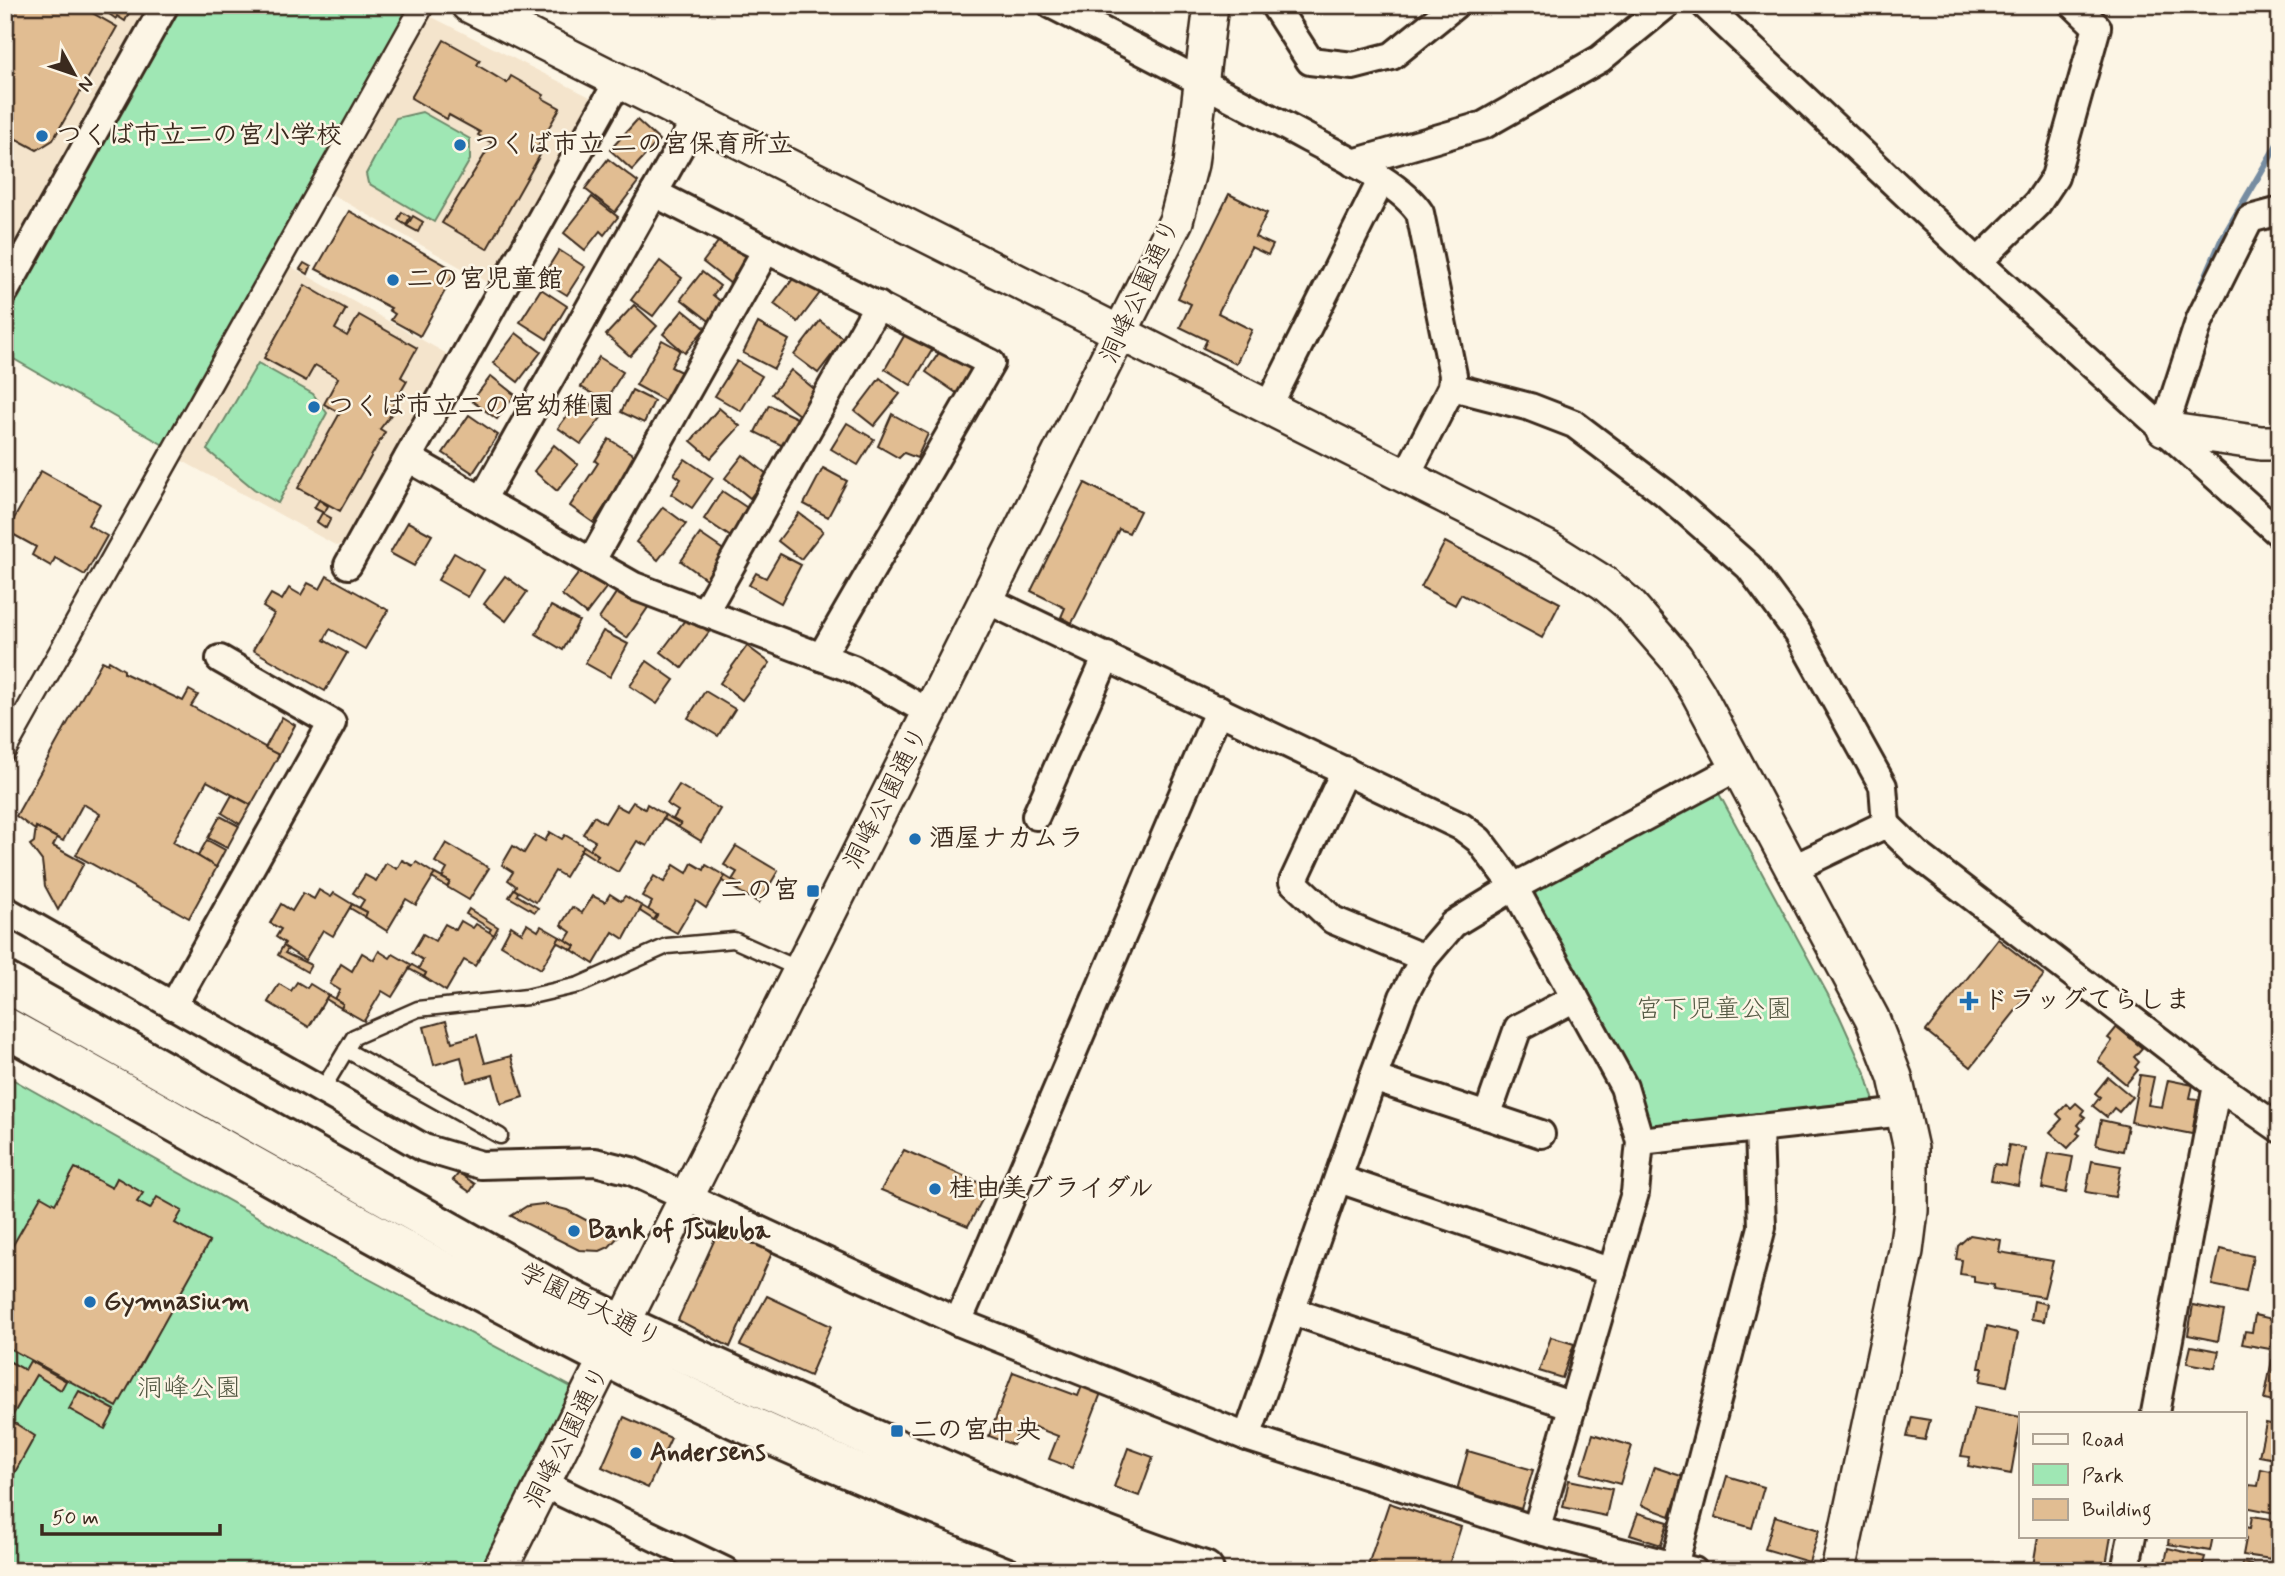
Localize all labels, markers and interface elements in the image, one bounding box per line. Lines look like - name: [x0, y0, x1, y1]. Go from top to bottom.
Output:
- north arrow: [38, 38, 108, 108]
- text: N: [72, 71, 100, 97]
- place label: つくば市立二の宮小学校: [56, 119, 342, 153]
- marker: つくば市立二の宮小学校: [34, 128, 50, 144]
- place label: つくば市立 二の宮保育所立: [474, 128, 793, 162]
- marker: つくば市立 二の宮保育所立: [452, 137, 468, 153]
- street label: 洞峰公園通り: [1093, 213, 1189, 369]
- place label: 二の宮児童館: [407, 263, 563, 297]
- marker: 二の宮児童館: [385, 272, 401, 288]
- place label: つくば市立二の宮幼稚園: [328, 390, 614, 424]
- marker: つくば市立二の宮幼稚園: [306, 399, 322, 415]
- street label: 洞峰公園通り: [836, 721, 938, 875]
- place label: 酒屋ナカムラ: [929, 822, 1084, 856]
- marker: 酒屋ナカムラ: [907, 831, 923, 847]
- place label: 二の宮: [721, 874, 799, 908]
- marker: 二の宮: [805, 883, 821, 899]
- place label: ドラッグてらしま: [1983, 984, 2191, 1018]
- park label: 宮下児童公園: [1636, 993, 1792, 1027]
- marker: ドラッグてらしま: [1961, 993, 1977, 1009]
- place label: 桂由美ブライダル: [949, 1172, 1154, 1206]
- marker: 桂由美ブライダル: [927, 1181, 943, 1197]
- place label: Bank of Tsukuba: [588, 1214, 772, 1248]
- marker: Bank of Tsukuba: [566, 1223, 582, 1239]
- street label: 学園西大通り: [513, 1255, 667, 1357]
- place label: Gymnasium: [104, 1285, 250, 1319]
- marker: Gymnasium: [82, 1294, 98, 1310]
- street label: 洞峰公園通り: [517, 1360, 619, 1514]
- park label: 洞峰公園: [137, 1372, 241, 1406]
- legend: [2019, 1412, 2246, 1538]
- place label: 二の宮中央: [911, 1414, 1041, 1448]
- marker: 二の宮中央: [889, 1423, 905, 1439]
- text: Road: [2082, 1426, 2124, 1454]
- place label: Andersens: [650, 1436, 766, 1470]
- marker: Andersens: [628, 1445, 644, 1461]
- text: Park: [2082, 1462, 2124, 1490]
- scale bar: [42, 1492, 220, 1536]
- text: Building: [2082, 1496, 2152, 1526]
- text: 50 m: [52, 1504, 99, 1532]

